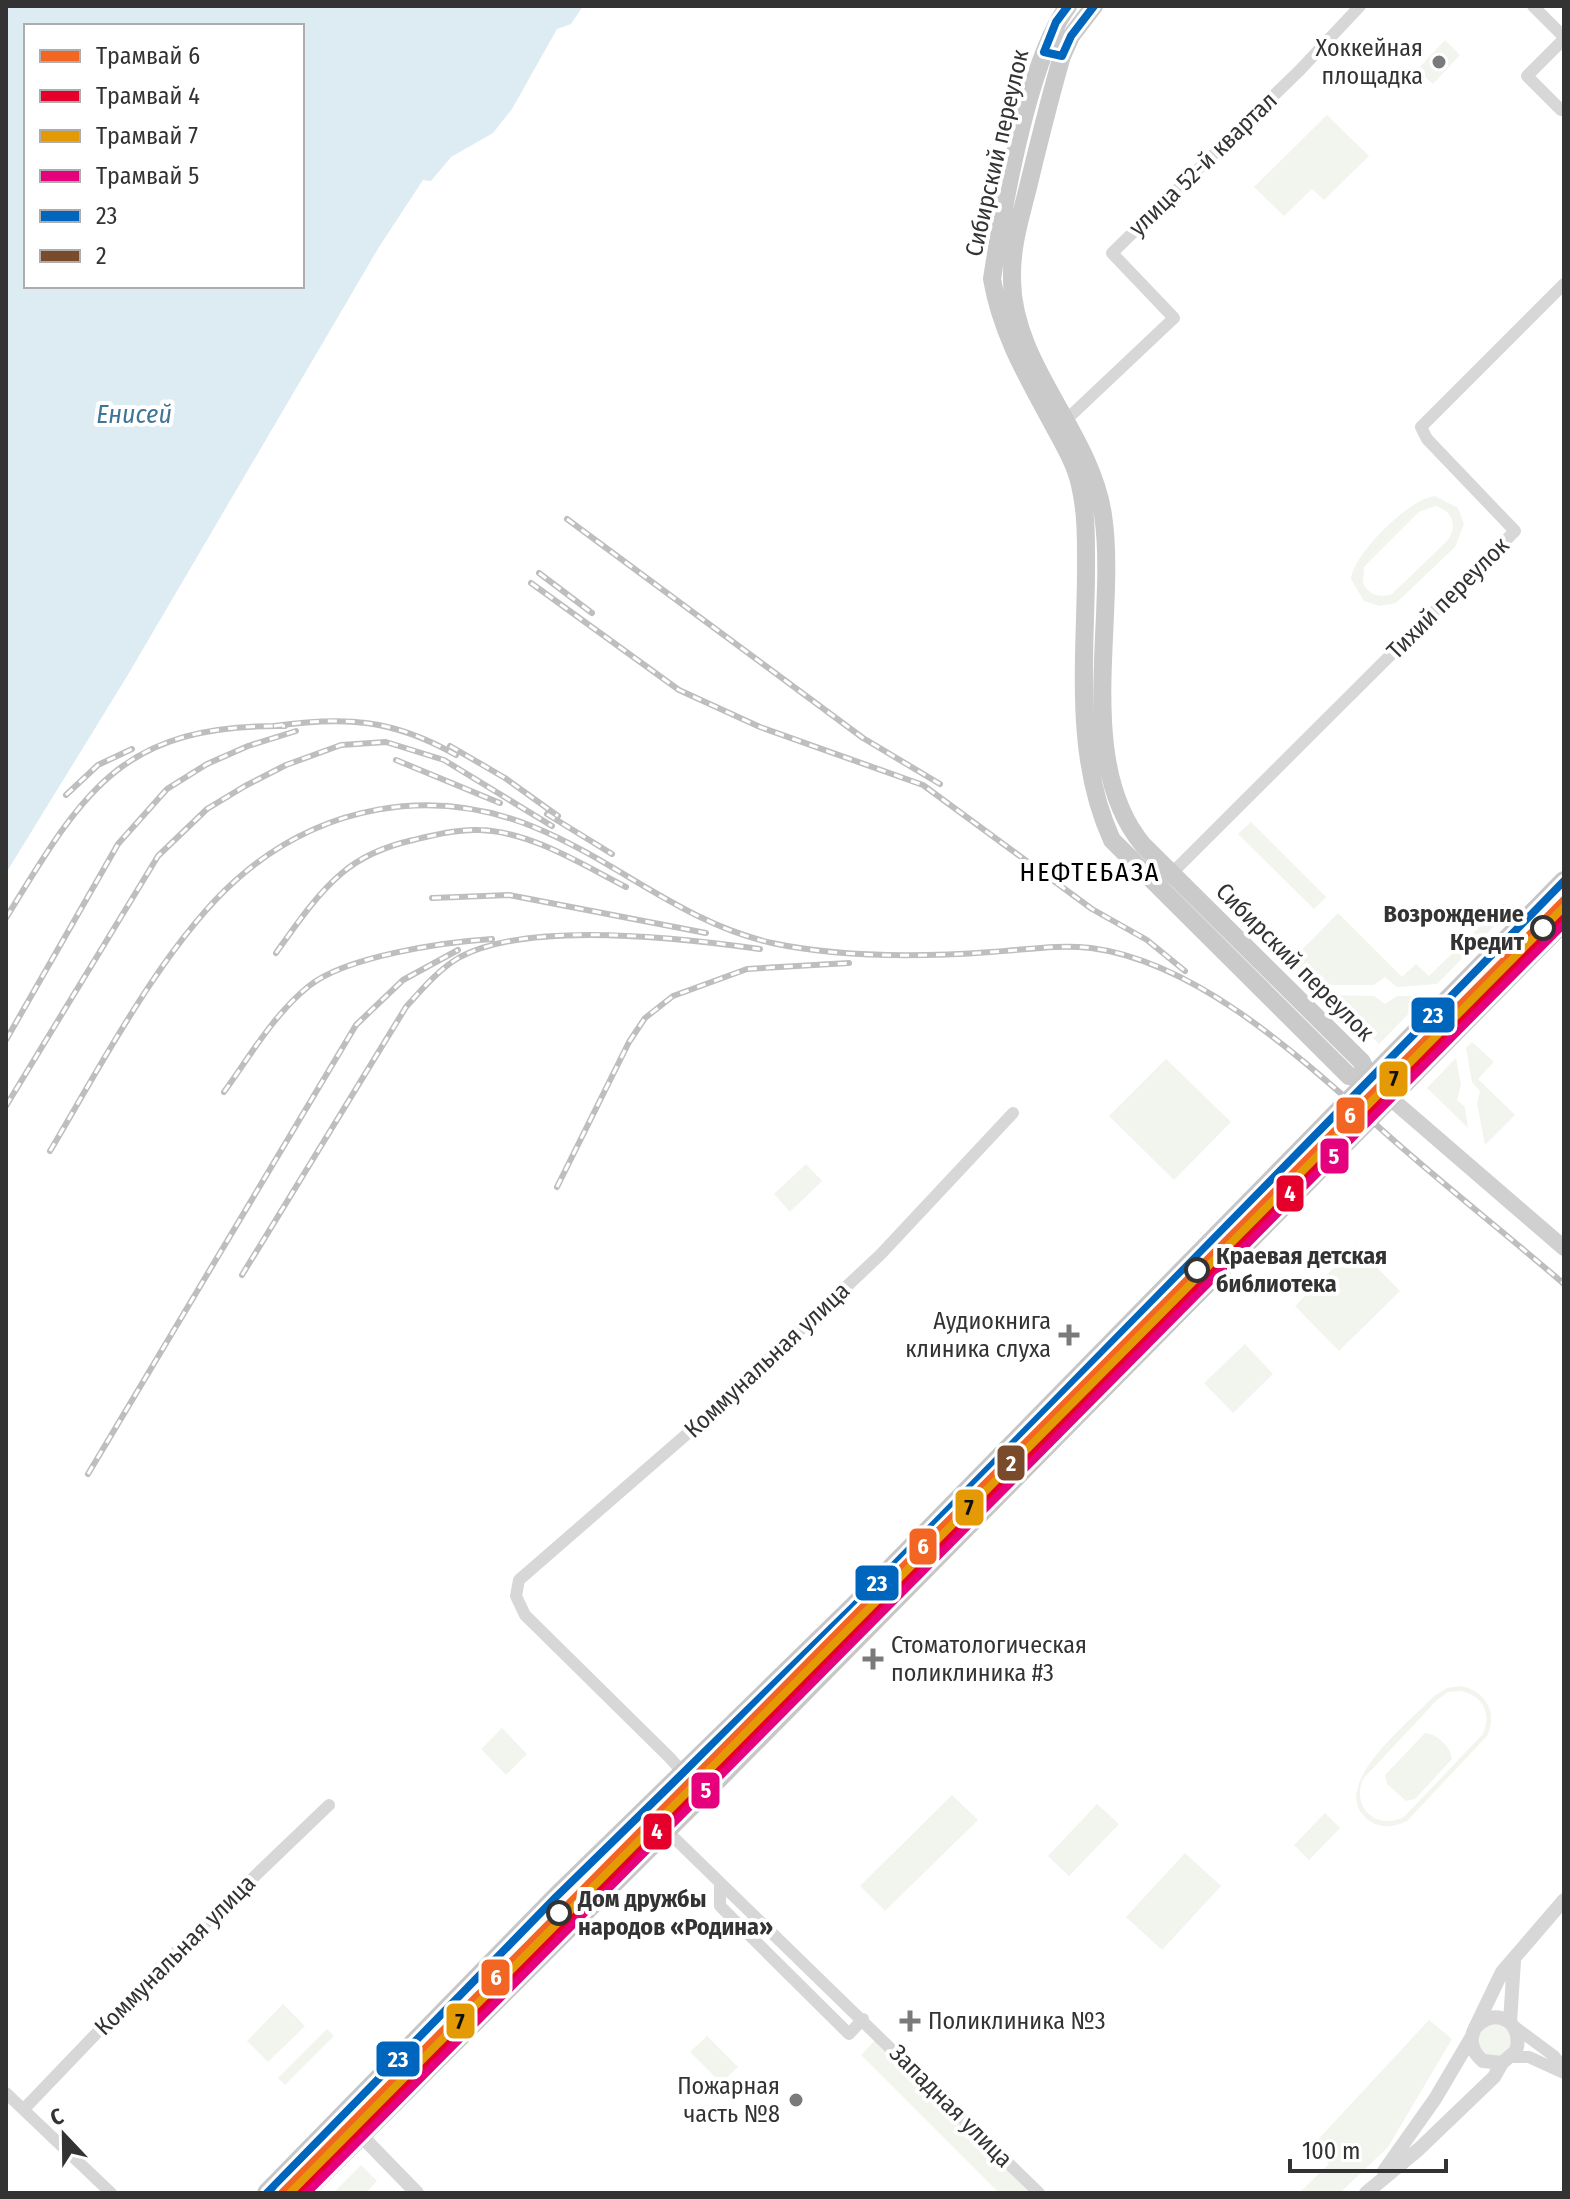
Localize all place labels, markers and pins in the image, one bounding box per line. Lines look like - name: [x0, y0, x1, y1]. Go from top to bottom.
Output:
- place label: Хоккейная площадка: [1316, 34, 1423, 90]
- marker: Хоккейная площадка: [1430, 53, 1448, 71]
- place label: Возрождение Кредит: [1384, 900, 1525, 956]
- marker: Возрождение Кредит: [1531, 916, 1555, 940]
- place label: Краевая детская библиотека: [1216, 1242, 1387, 1298]
- marker: Краевая детская библиотека: [1185, 1258, 1209, 1282]
- place label: Аудиокнига клиника слуха: [905, 1307, 1051, 1363]
- marker: Аудиокнига клиника слуха: [1058, 1324, 1080, 1346]
- place label: Стоматологическая поликлиника #3: [891, 1631, 1087, 1687]
- marker: Стоматологическая поликлиника #3: [862, 1648, 884, 1670]
- place label: Дом дружбы народов «Родина»: [577, 1885, 773, 1941]
- marker: Дом дружбы народов «Родина»: [547, 1901, 571, 1925]
- place label: Поликлиника №3: [928, 2007, 1106, 2035]
- marker: Поликлиника №3: [899, 2010, 921, 2032]
- place label: Пожарная часть №8: [677, 2072, 780, 2128]
- marker: Пожарная часть №8: [787, 2091, 805, 2109]

